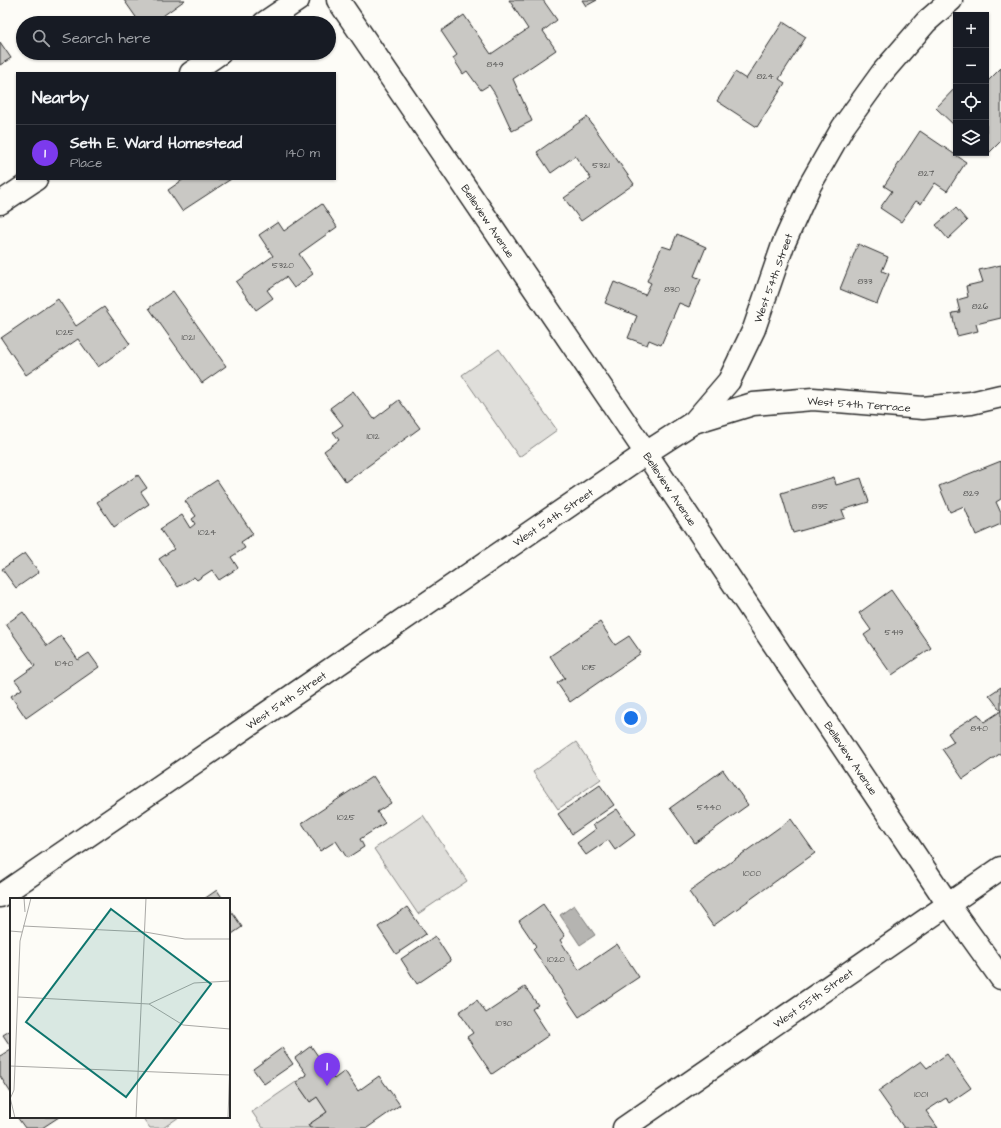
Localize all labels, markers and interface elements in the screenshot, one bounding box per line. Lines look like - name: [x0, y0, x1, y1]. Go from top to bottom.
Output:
- map controls: [953, 12, 989, 156]
- button: +: [953, 12, 989, 48]
- search box: [16, 16, 336, 60]
- icon: search: [30, 27, 52, 49]
- text: Search here: [62, 28, 151, 49]
- button: −: [953, 48, 989, 84]
- house number: 849: [486, 58, 504, 71]
- house number: 824: [756, 70, 774, 83]
- button: locate: [953, 84, 989, 120]
- text: Nearby: [32, 86, 89, 110]
- button: layers: [953, 120, 989, 156]
- text: Seth E. Ward Homestead: [70, 133, 242, 154]
- text: 1: [44, 144, 46, 162]
- text: 140 m: [286, 144, 320, 162]
- text: Place: [70, 154, 102, 172]
- house number: 5321: [592, 159, 610, 172]
- house number: 827: [918, 167, 935, 180]
- street label: Belleview Avenue: [457, 182, 518, 261]
- street label: West 54th Street: [750, 231, 797, 325]
- house number: 5320: [272, 259, 294, 272]
- house number: 833: [858, 275, 873, 288]
- house number: 830: [664, 283, 680, 296]
- house number: 826: [972, 300, 989, 313]
- house number: 1025: [56, 326, 75, 339]
- house number: 1021: [181, 331, 195, 344]
- street label: West 54th Terrace: [807, 393, 911, 416]
- house number: 1012: [366, 430, 380, 443]
- street label: Belleview Avenue: [639, 450, 700, 529]
- street label: West 54th Street: [510, 485, 597, 550]
- house number: 829: [963, 487, 979, 500]
- house number: 835: [812, 500, 829, 513]
- house number: 1024: [198, 526, 216, 539]
- house number: 5419: [885, 626, 903, 639]
- house number: 1040: [55, 657, 74, 670]
- house number: 1015: [582, 661, 597, 674]
- street label: West 54th Street: [243, 668, 330, 733]
- your location: [621, 708, 641, 728]
- street label: Belleview Avenue: [820, 719, 881, 798]
- house number: 840: [970, 722, 988, 735]
- house number: 5440: [697, 801, 721, 814]
- house number: 1025: [337, 811, 356, 824]
- house number: 1000: [743, 867, 761, 880]
- inset map: [10, 898, 230, 1118]
- house number: 1020: [547, 953, 565, 966]
- street label: West 55th Street: [770, 965, 857, 1032]
- house number: 1030: [495, 1017, 513, 1030]
- pin: 1: [314, 1053, 340, 1086]
- house number: 1001: [914, 1088, 928, 1101]

